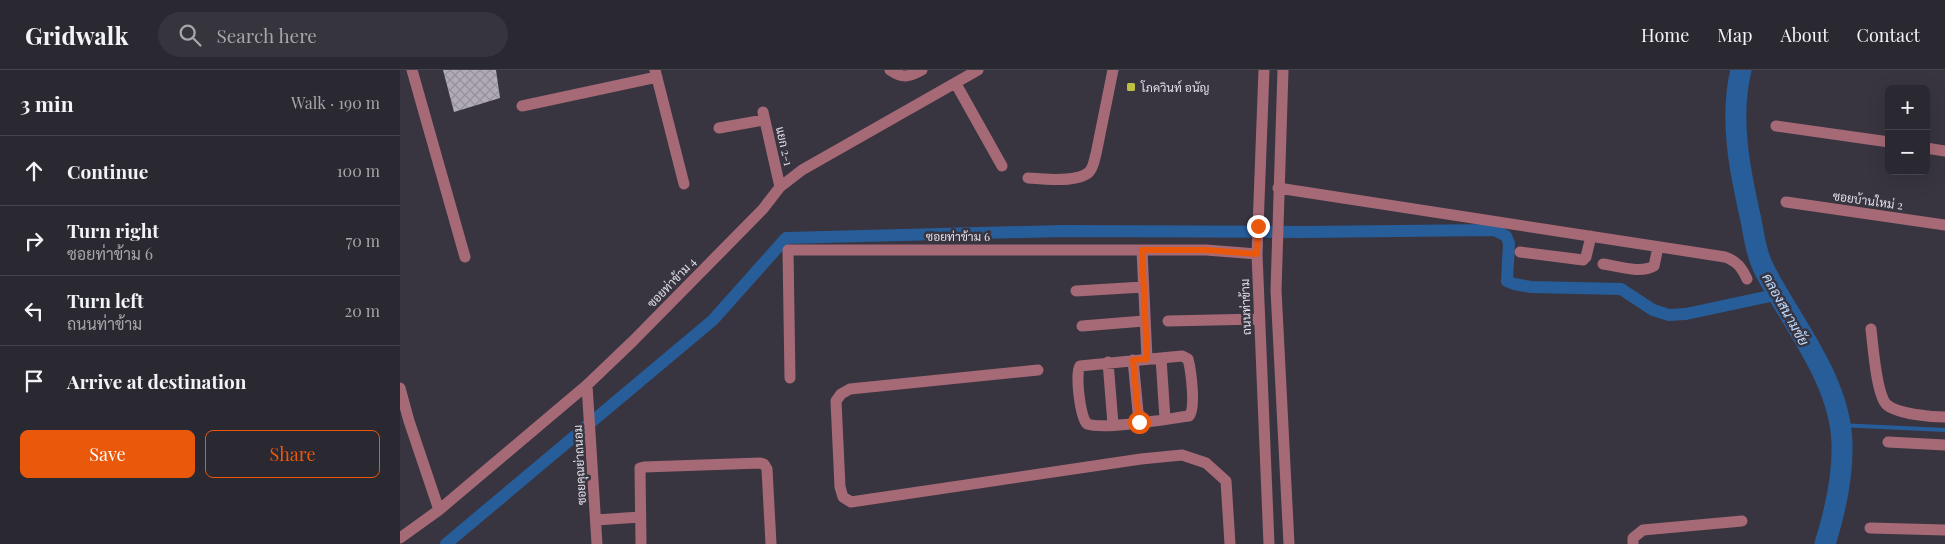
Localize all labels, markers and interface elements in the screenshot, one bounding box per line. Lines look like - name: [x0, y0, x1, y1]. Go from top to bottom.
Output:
- search box: [158, 12, 508, 57]
- text: Gridwalk: [25, 19, 128, 51]
- icon: search: [176, 21, 204, 49]
- text: Search here: [216, 22, 317, 48]
- text: Home: [1641, 23, 1689, 47]
- text: Map: [1717, 23, 1752, 47]
- text: About: [1780, 23, 1829, 47]
- text: Contact: [1857, 23, 1920, 47]
- place label: โภควินท์ อนัญ: [1140, 79, 1210, 95]
- marker: โภควินท์ อนัญ: [1125, 81, 1137, 93]
- map controls: [1885, 85, 1930, 175]
- button: +: [1885, 85, 1930, 130]
- text: 3 min: [20, 89, 74, 117]
- text: Walk · 190 m: [291, 92, 380, 113]
- street label: แยก 2-1: [773, 125, 797, 168]
- button: −: [1885, 130, 1930, 175]
- icon: ahead: [20, 157, 48, 185]
- text: Continue: [67, 158, 148, 184]
- text: 100 m: [337, 160, 380, 181]
- street label: ซอยบ้านใหม่ 2: [1832, 187, 1904, 213]
- route end: [1247, 215, 1270, 238]
- text: Turn right: [67, 217, 159, 243]
- icon: right: [20, 227, 48, 255]
- street label: ซอยท่าข้าม 6: [926, 228, 990, 244]
- text: 70 m: [346, 230, 380, 251]
- text: ซอยท่าข้าม 6: [67, 243, 153, 264]
- street label: ซอยท่าข้าม 4: [643, 253, 699, 311]
- water label: คลองสนามชัย: [1758, 269, 1814, 349]
- street label: ถนนท่าข้าม: [1236, 279, 1254, 335]
- text: Turn left: [67, 287, 144, 313]
- icon: left: [20, 297, 48, 325]
- text: 20 m: [345, 300, 380, 321]
- text: ถนนท่าข้าม: [67, 313, 142, 334]
- icon: arrive: [20, 367, 48, 395]
- text: Arrive at destination: [67, 368, 247, 394]
- route start: [1128, 411, 1151, 434]
- street label: ซอยคุณย่าถนอม: [569, 424, 591, 505]
- button: Save: [20, 430, 195, 478]
- button: Share: [205, 430, 380, 478]

